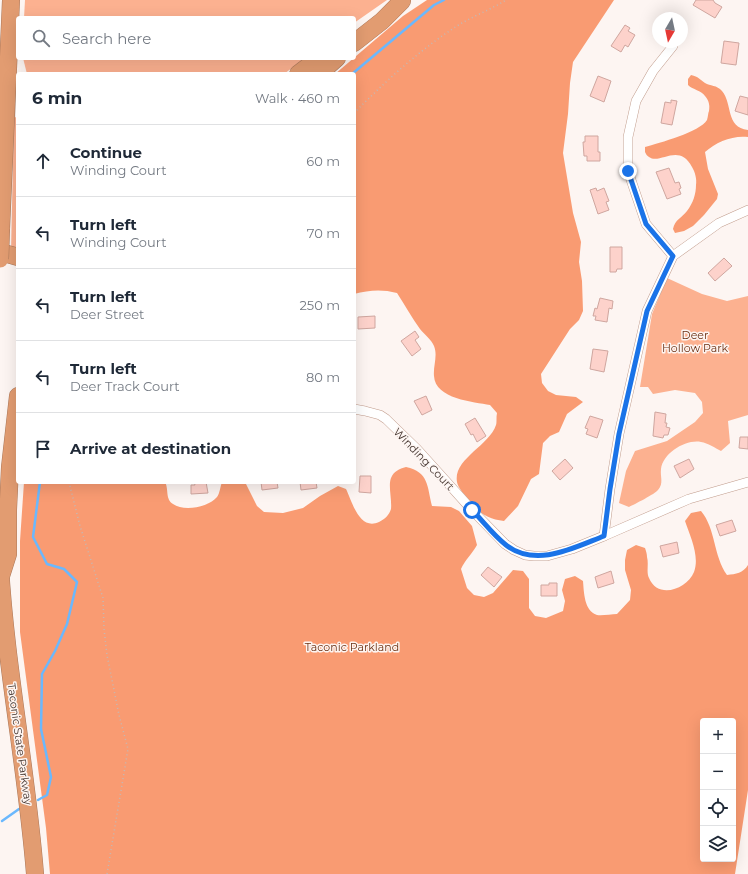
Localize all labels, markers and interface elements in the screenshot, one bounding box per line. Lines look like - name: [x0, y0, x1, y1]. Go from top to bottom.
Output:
- north arrow: [652, 12, 688, 48]
- search box: [16, 16, 356, 60]
- icon: search: [30, 27, 52, 49]
- text: Search here: [62, 29, 151, 48]
- text: 6 min: [32, 88, 82, 108]
- text: Walk · 460 m: [255, 90, 340, 106]
- text: Continue: [70, 143, 142, 162]
- icon: ahead: [32, 150, 54, 172]
- text: 60 m: [306, 153, 340, 169]
- text: Winding Court: [70, 162, 166, 178]
- route end: [619, 162, 637, 180]
- text: Turn left: [70, 215, 137, 234]
- icon: left: [32, 222, 54, 244]
- text: 70 m: [307, 225, 340, 241]
- text: Winding Court: [70, 234, 166, 250]
- text: Turn left: [70, 287, 137, 306]
- icon: left: [32, 294, 54, 316]
- text: 250 m: [299, 297, 340, 313]
- text: Deer Street: [70, 306, 144, 322]
- park label: Deer Hollow Park: [662, 328, 729, 355]
- text: Turn left: [70, 359, 137, 378]
- icon: left: [32, 366, 54, 388]
- text: 80 m: [306, 369, 340, 385]
- text: Deer Track Court: [70, 378, 180, 394]
- street label: Winding Court: [391, 425, 458, 494]
- icon: arrive: [32, 438, 54, 460]
- text: Arrive at destination: [70, 439, 231, 458]
- route start: [463, 501, 481, 519]
- park label: Taconic Parkland: [305, 640, 399, 654]
- street label: Taconic State Parkway: [5, 682, 35, 806]
- map controls: [700, 718, 736, 862]
- button: +: [700, 718, 736, 754]
- button: −: [700, 754, 736, 790]
- button: locate: [700, 790, 736, 826]
- button: layers: [700, 826, 736, 862]

